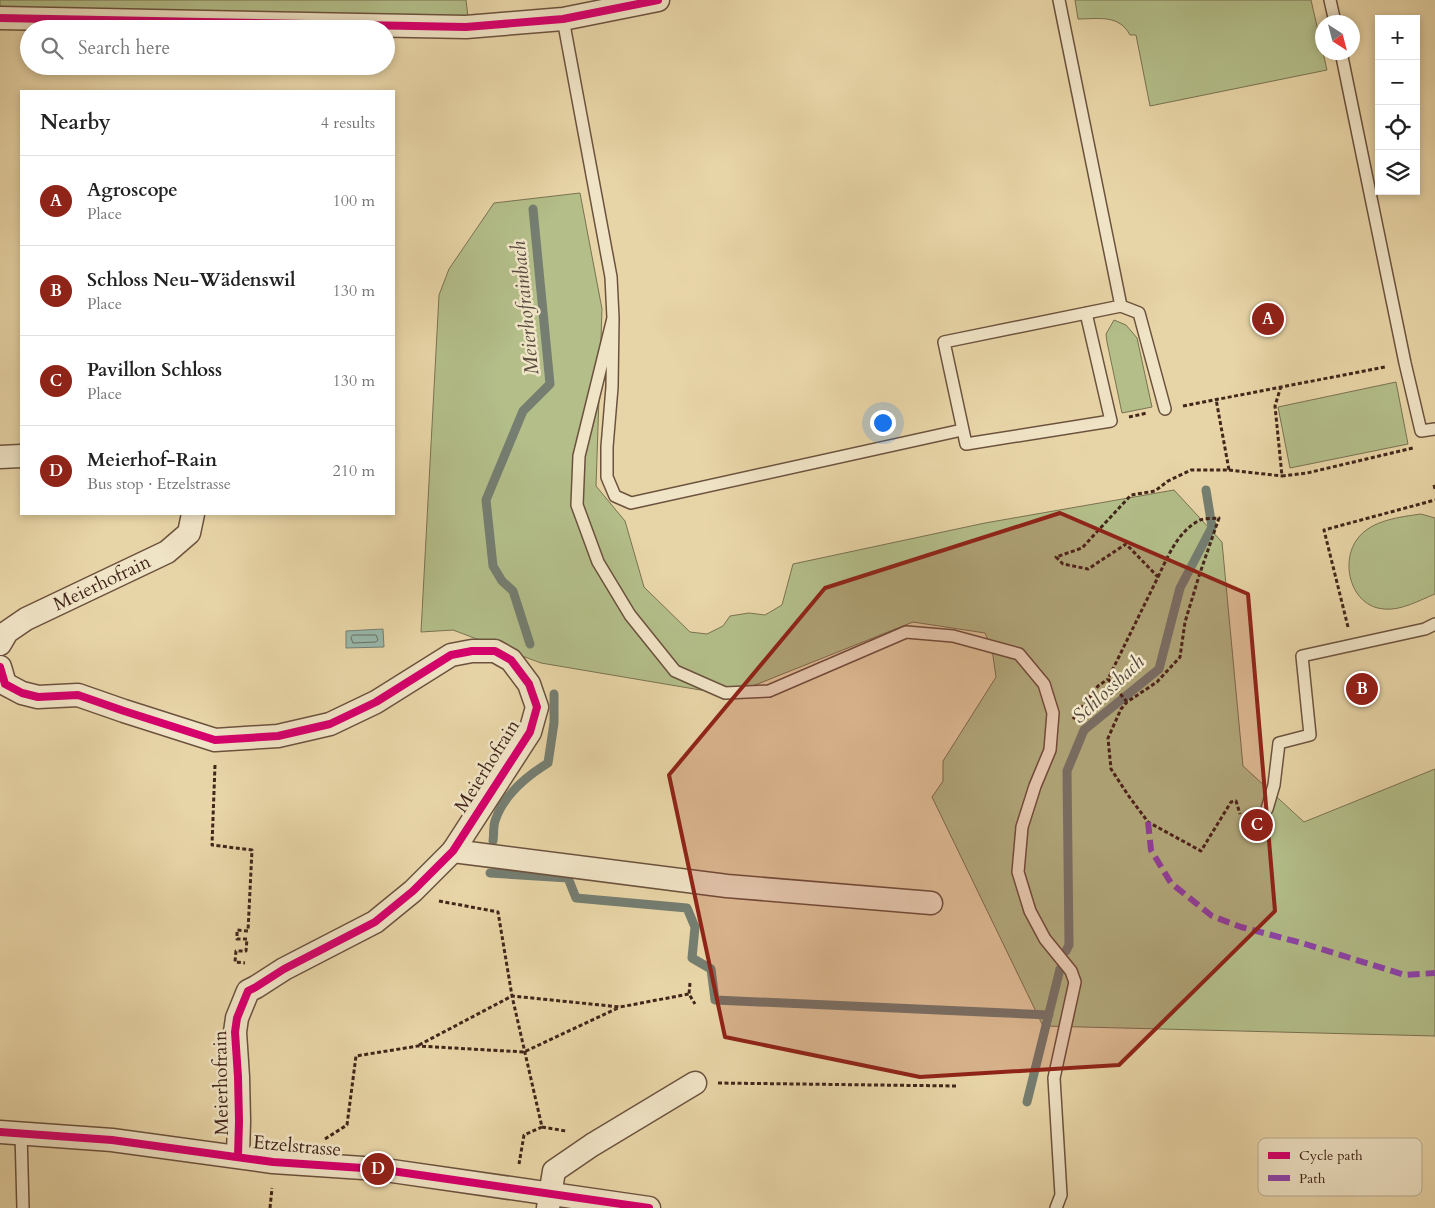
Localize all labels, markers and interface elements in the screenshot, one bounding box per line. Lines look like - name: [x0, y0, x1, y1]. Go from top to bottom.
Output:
- north arrow: [1315, 15, 1360, 60]
- map controls: [1375, 15, 1420, 195]
- button: +: [1375, 15, 1420, 60]
- search box: [20, 20, 395, 75]
- icon: search: [38, 34, 66, 62]
- text: Search here: [78, 35, 170, 61]
- button: −: [1375, 60, 1420, 105]
- button: locate: [1375, 105, 1420, 150]
- text: Nearby: [40, 108, 111, 137]
- text: 4 results: [321, 112, 375, 134]
- button: layers: [1375, 150, 1420, 195]
- text: Agroscope: [87, 177, 178, 203]
- text: A: [50, 190, 62, 212]
- text: 100 m: [333, 190, 375, 212]
- text: Place: [87, 203, 122, 225]
- water label: Meierhofrainbach: [505, 239, 545, 376]
- text: Schloss Neu-Wädenswil: [87, 267, 296, 293]
- text: B: [50, 280, 62, 302]
- text: 130 m: [333, 280, 375, 302]
- text: Place: [87, 293, 122, 315]
- pin: A: [1252, 300, 1284, 338]
- text: Pavillon Schloss: [87, 357, 222, 383]
- text: C: [50, 370, 62, 392]
- text: 130 m: [333, 370, 375, 392]
- text: Place: [87, 383, 122, 405]
- your location: [870, 410, 896, 436]
- text: Meierhof-Rain: [87, 447, 217, 473]
- text: D: [49, 460, 63, 482]
- text: 210 m: [333, 460, 375, 482]
- text: Bus stop · Etzelstrasse: [87, 473, 231, 495]
- street label: Meierhofrain: [49, 548, 155, 617]
- water label: Schlossbach: [1066, 648, 1150, 729]
- pin: B: [1346, 670, 1378, 708]
- street label: Meierhofrain: [448, 714, 526, 817]
- pin: C: [1241, 806, 1273, 844]
- street label: Meierhofrain: [207, 1030, 235, 1136]
- street label: Etzelstrasse: [252, 1129, 342, 1163]
- legend: [1258, 1138, 1422, 1196]
- text: Cycle path: [1299, 1146, 1363, 1165]
- pin: D: [362, 1150, 394, 1188]
- text: Path: [1299, 1169, 1326, 1188]

